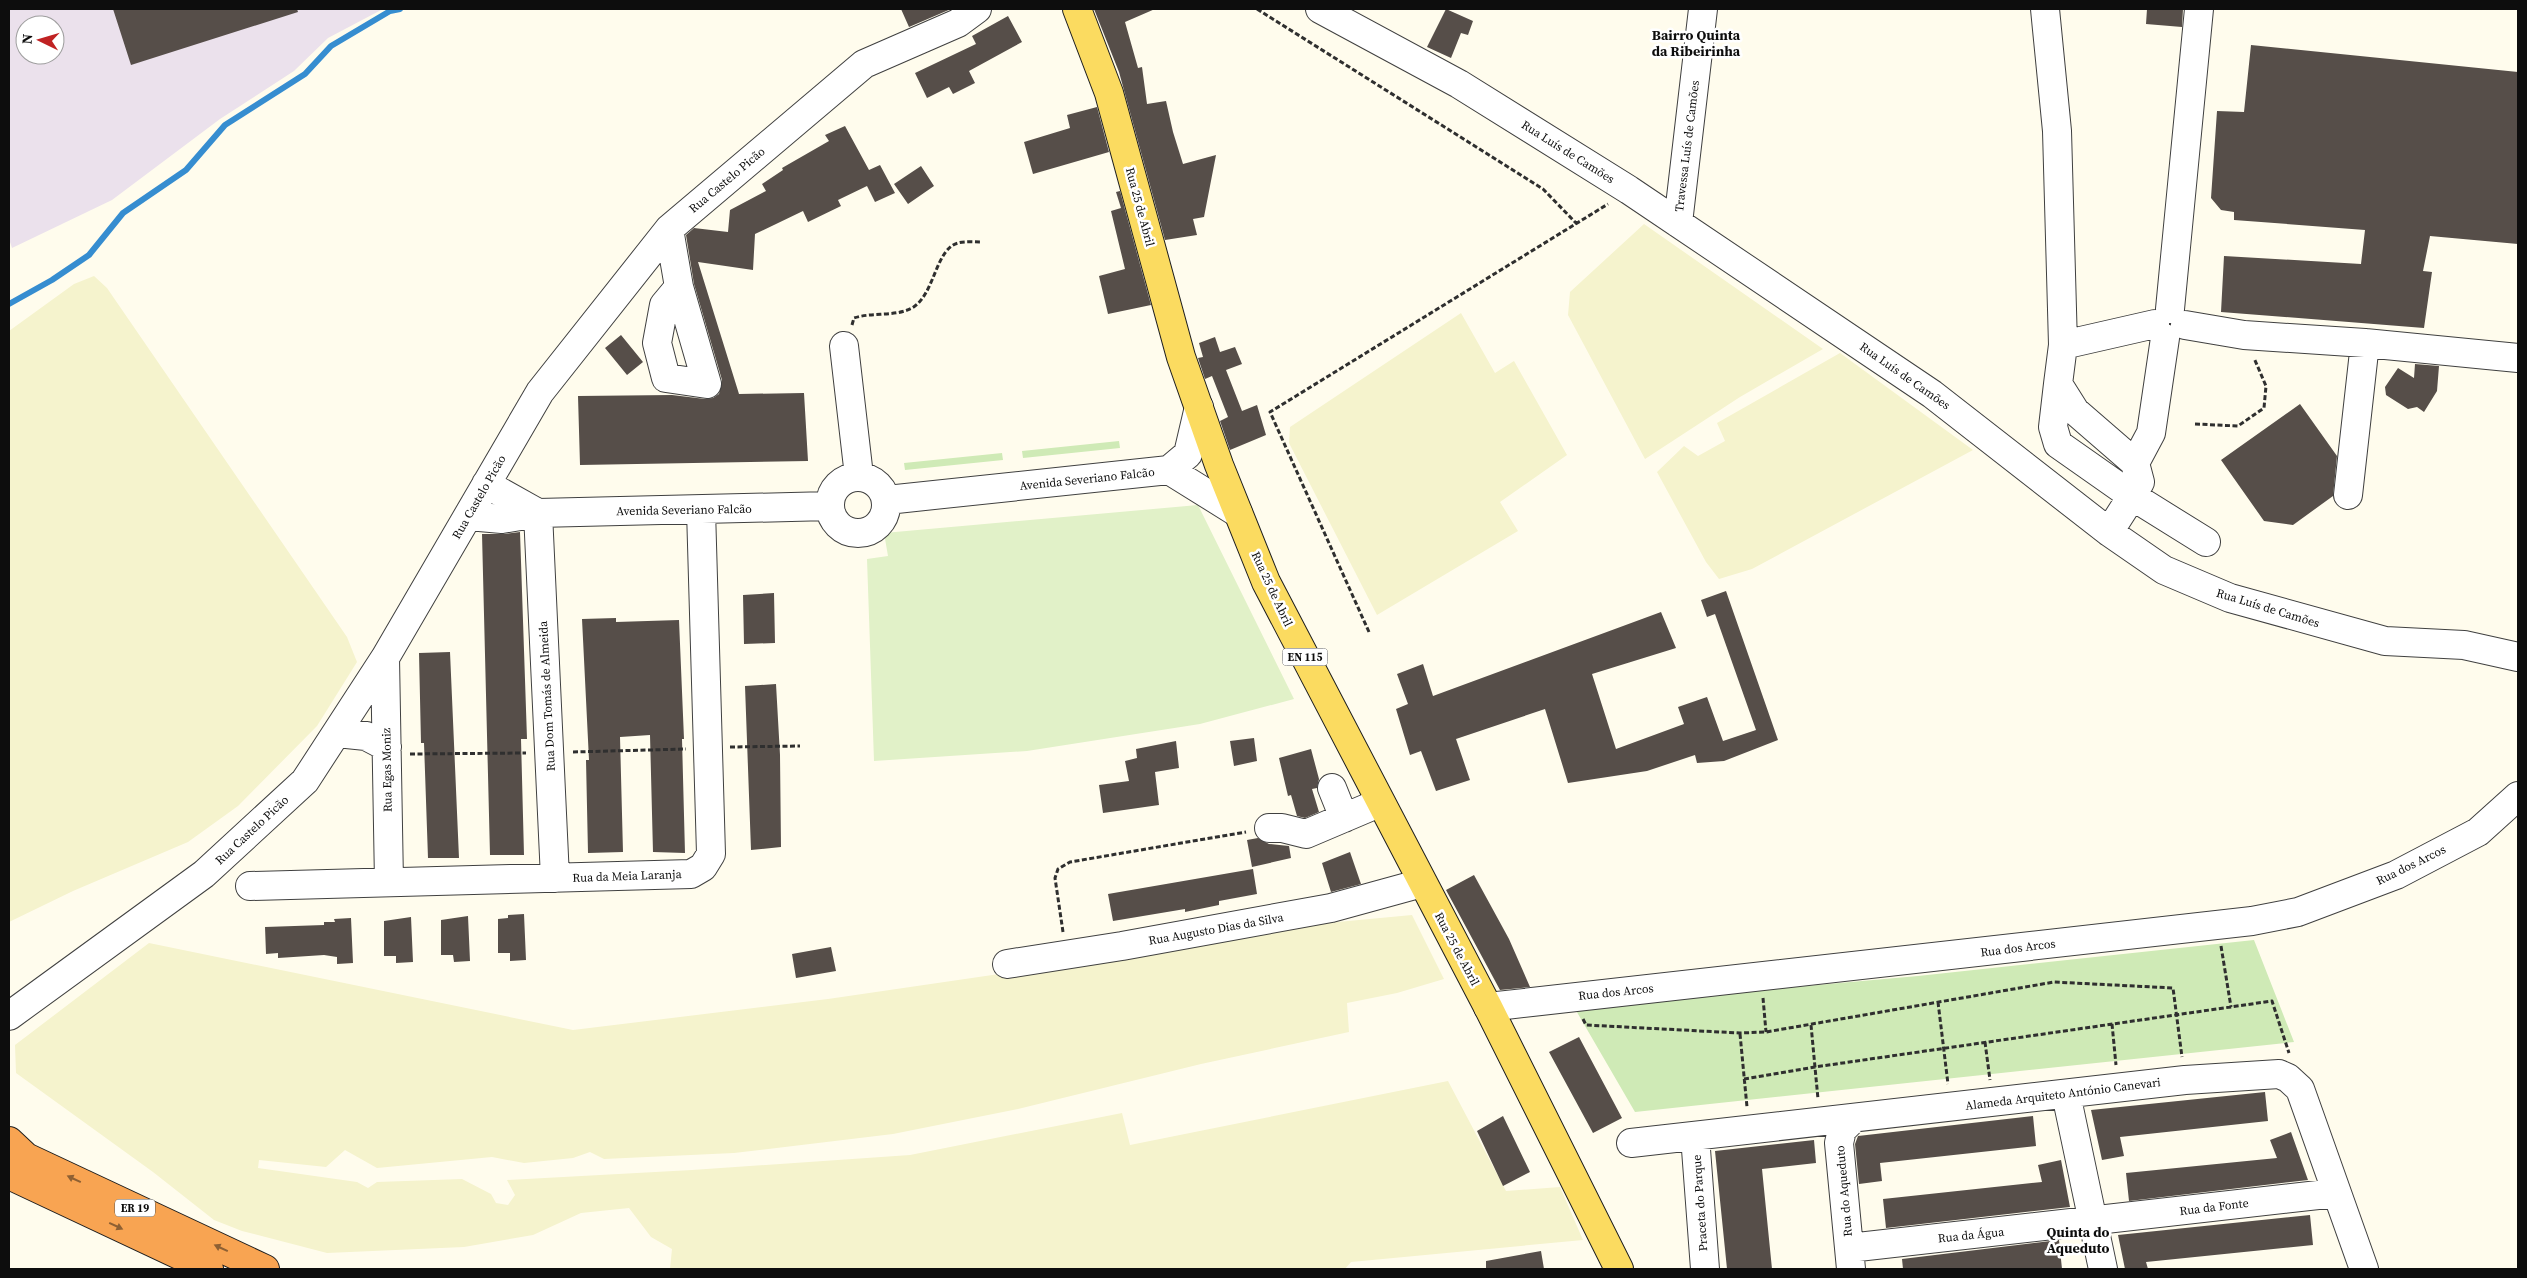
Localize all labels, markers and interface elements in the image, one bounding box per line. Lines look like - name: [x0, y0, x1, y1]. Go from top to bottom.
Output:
- north arrow: [15, 15, 65, 65]
- district label: Bairro Quinta da Ribeirinha: [1652, 25, 1741, 61]
- text: N: [17, 33, 37, 45]
- street label: Travessa Luís de Camões: [1671, 79, 1703, 213]
- street label: Rua Luís de Camões: [1518, 117, 1618, 187]
- street label: Rua Castelo Picão: [686, 143, 769, 217]
- street label: Rua 25 de Abril: [1122, 166, 1158, 249]
- street label: Rua Luís de Camões: [1857, 339, 1953, 413]
- street label: Rua Castelo Picão: [448, 452, 510, 542]
- street label: Avenida Severiano Falcão: [1019, 464, 1156, 494]
- street label: Avenida Severiano Falcão: [616, 501, 752, 519]
- street label: Rua 25 de Abril: [1248, 549, 1297, 630]
- street label: Rua Luís de Camões: [2214, 585, 2322, 631]
- street label: Rua Dom Tomás de Almeida: [535, 620, 559, 772]
- road number: EN 115: [1282, 649, 1328, 666]
- street label: Rua Egas Moniz: [378, 727, 396, 812]
- street label: Rua Castelo Picão: [212, 792, 292, 868]
- street label: Rua dos Arcos: [2374, 841, 2448, 889]
- street label: Rua da Meia Laranja: [572, 866, 683, 886]
- street label: Rua Augusto Dias da Silva: [1147, 909, 1286, 949]
- street label: Rua 25 de Abril: [1431, 909, 1483, 989]
- street label: Rua dos Arcos: [1980, 935, 2056, 961]
- street label: Rua dos Arcos: [1578, 980, 1654, 1004]
- street label: Alameda Arquiteto António Canevari: [1964, 1074, 2162, 1114]
- street label: Rua do Aqueduto: [1832, 1144, 1856, 1237]
- street label: Praceta do Parque: [1689, 1154, 1711, 1252]
- one-way arrow: [67, 1175, 81, 1183]
- street label: Rua da Fonte: [2179, 1195, 2249, 1219]
- road number: ER 19: [115, 1200, 155, 1216]
- one-way arrow: [109, 1222, 123, 1230]
- district label: Quinta do Aqueduto: [2047, 1222, 2110, 1258]
- street label: Rua da Água: [1937, 1223, 2006, 1246]
- one-way arrow: [214, 1244, 228, 1252]

